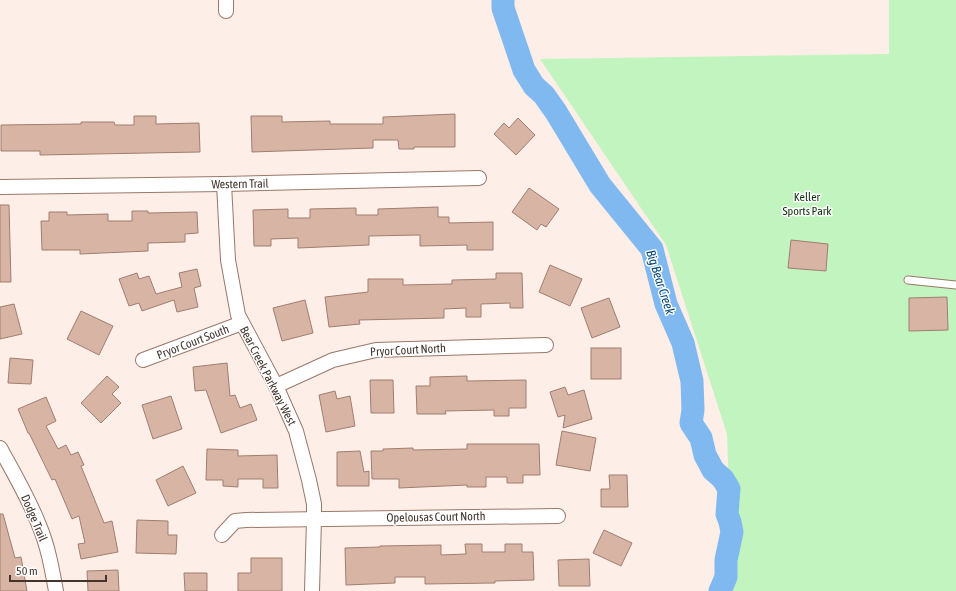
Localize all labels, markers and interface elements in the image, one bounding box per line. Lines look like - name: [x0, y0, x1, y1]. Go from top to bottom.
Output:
- street label: Western Trail: [211, 176, 270, 191]
- park label: Keller Sports Park: [782, 190, 832, 218]
- water label: Big Bear Creek: [643, 248, 678, 317]
- street label: Pryor Court South: [155, 322, 231, 362]
- street label: Bear Creek Parkway West: [237, 324, 299, 428]
- street label: Pryor Court North: [370, 341, 446, 359]
- street label: Dodge Trail: [18, 493, 50, 544]
- street label: Opelousas Court North: [386, 509, 486, 525]
- scale bar: [10, 557, 106, 583]
- text: 50 m: [16, 564, 38, 578]

